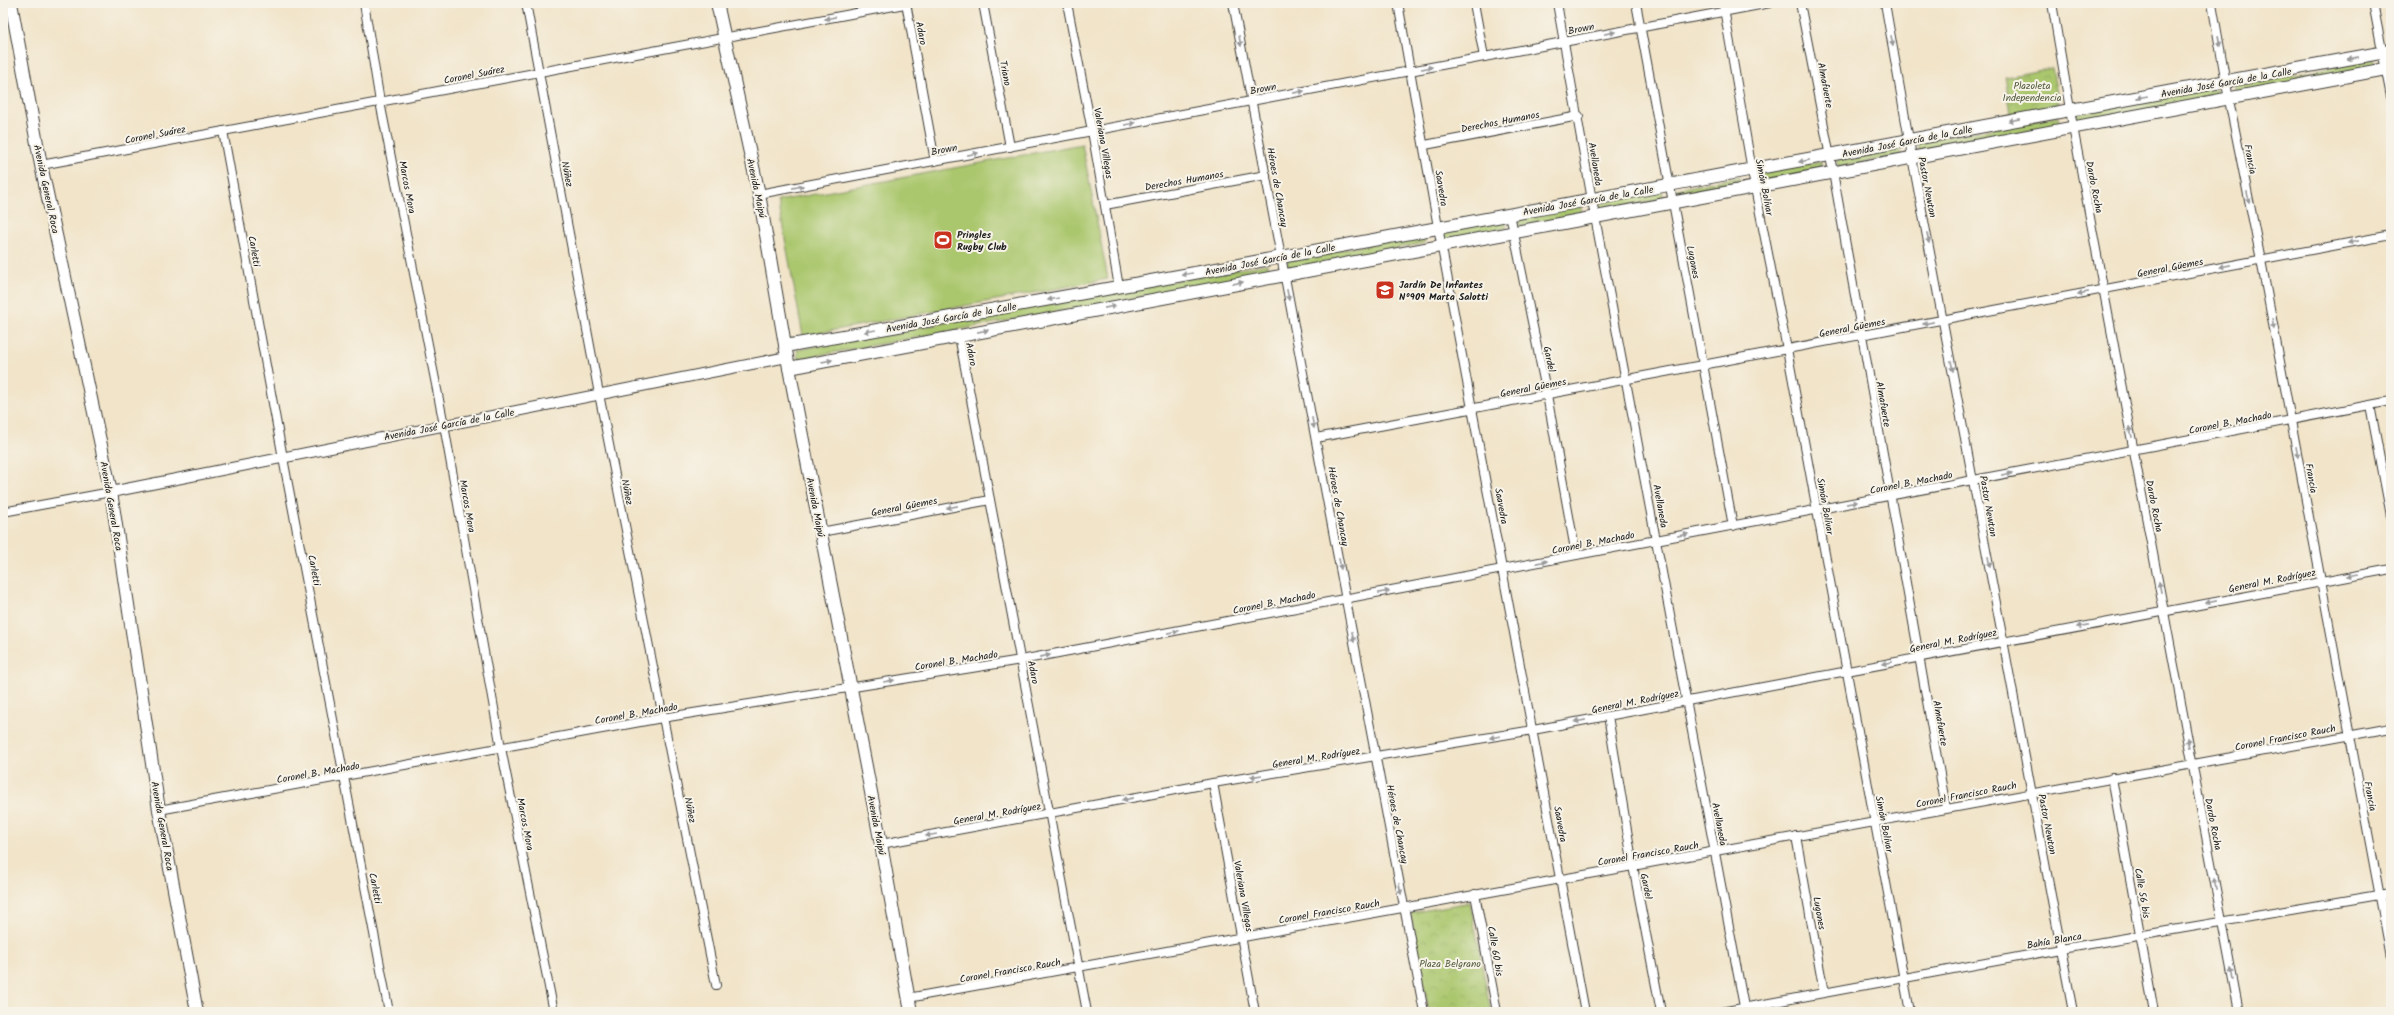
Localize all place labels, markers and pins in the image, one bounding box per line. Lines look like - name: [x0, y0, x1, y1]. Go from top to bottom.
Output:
- place label: Pringles Rugby Club: [957, 227, 1007, 255]
- sports icon: Pringles Rugby Club: [932, 229, 954, 251]
- place label: Jardín De Infantes Nº909 Marta Salotti: [1399, 277, 1489, 305]
- school or university icon: Jardín De Infantes Nº909 Marta Salotti: [1374, 279, 1396, 301]

